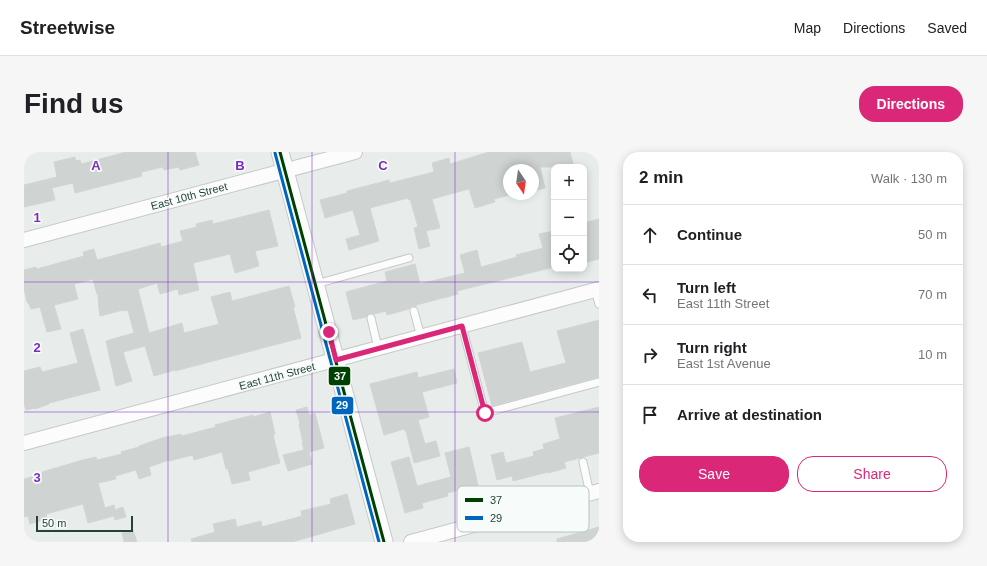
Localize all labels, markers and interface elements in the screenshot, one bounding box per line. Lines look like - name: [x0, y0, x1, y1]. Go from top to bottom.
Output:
- text: Streetwise: [20, 17, 115, 38]
- text: Map: [794, 20, 821, 36]
- text: Directions: [843, 20, 905, 36]
- text: Saved: [927, 20, 967, 36]
- button: Directions: [859, 86, 963, 122]
- text: Find us: [24, 88, 124, 119]
- text: A: [91, 158, 101, 173]
- text: B: [235, 158, 245, 173]
- text: C: [378, 158, 388, 173]
- north arrow: [503, 164, 539, 200]
- map controls: [551, 164, 587, 272]
- button: +: [551, 164, 587, 200]
- text: 2 min: [639, 168, 683, 187]
- text: Walk · 130 m: [871, 171, 947, 186]
- street label: East 10th Street: [149, 180, 229, 212]
- button: −: [551, 200, 587, 236]
- text: 1: [33, 210, 41, 225]
- icon: ahead: [639, 224, 661, 246]
- text: Continue: [677, 226, 742, 243]
- text: 50 m: [918, 227, 947, 242]
- button: locate: [551, 236, 587, 272]
- text: Turn left: [677, 279, 736, 296]
- icon: left: [639, 284, 661, 306]
- text: 70 m: [918, 287, 947, 302]
- text: East 11th Street: [677, 296, 769, 311]
- route end: [320, 323, 338, 341]
- text: Turn right: [677, 339, 747, 356]
- text: 2: [33, 340, 41, 355]
- icon: right: [639, 344, 661, 366]
- text: 10 m: [918, 347, 947, 362]
- text: East 1st Avenue: [677, 356, 771, 371]
- street label: East 11th Street: [238, 360, 316, 392]
- line badge: 37: [328, 366, 351, 386]
- text: 37: [334, 370, 346, 382]
- line badge: 29: [331, 396, 354, 415]
- text: 29: [336, 399, 348, 411]
- route start: [476, 404, 494, 422]
- icon: arrive: [639, 404, 661, 426]
- text: Arrive at destination: [677, 406, 822, 423]
- button: Save: [639, 456, 789, 492]
- button: Share: [797, 456, 947, 492]
- text: 3: [33, 470, 41, 485]
- legend: [457, 486, 589, 532]
- text: 37: [490, 494, 502, 506]
- text: 29: [490, 512, 502, 524]
- scale bar: [36, 514, 133, 533]
- text: 50 m: [42, 517, 66, 529]

